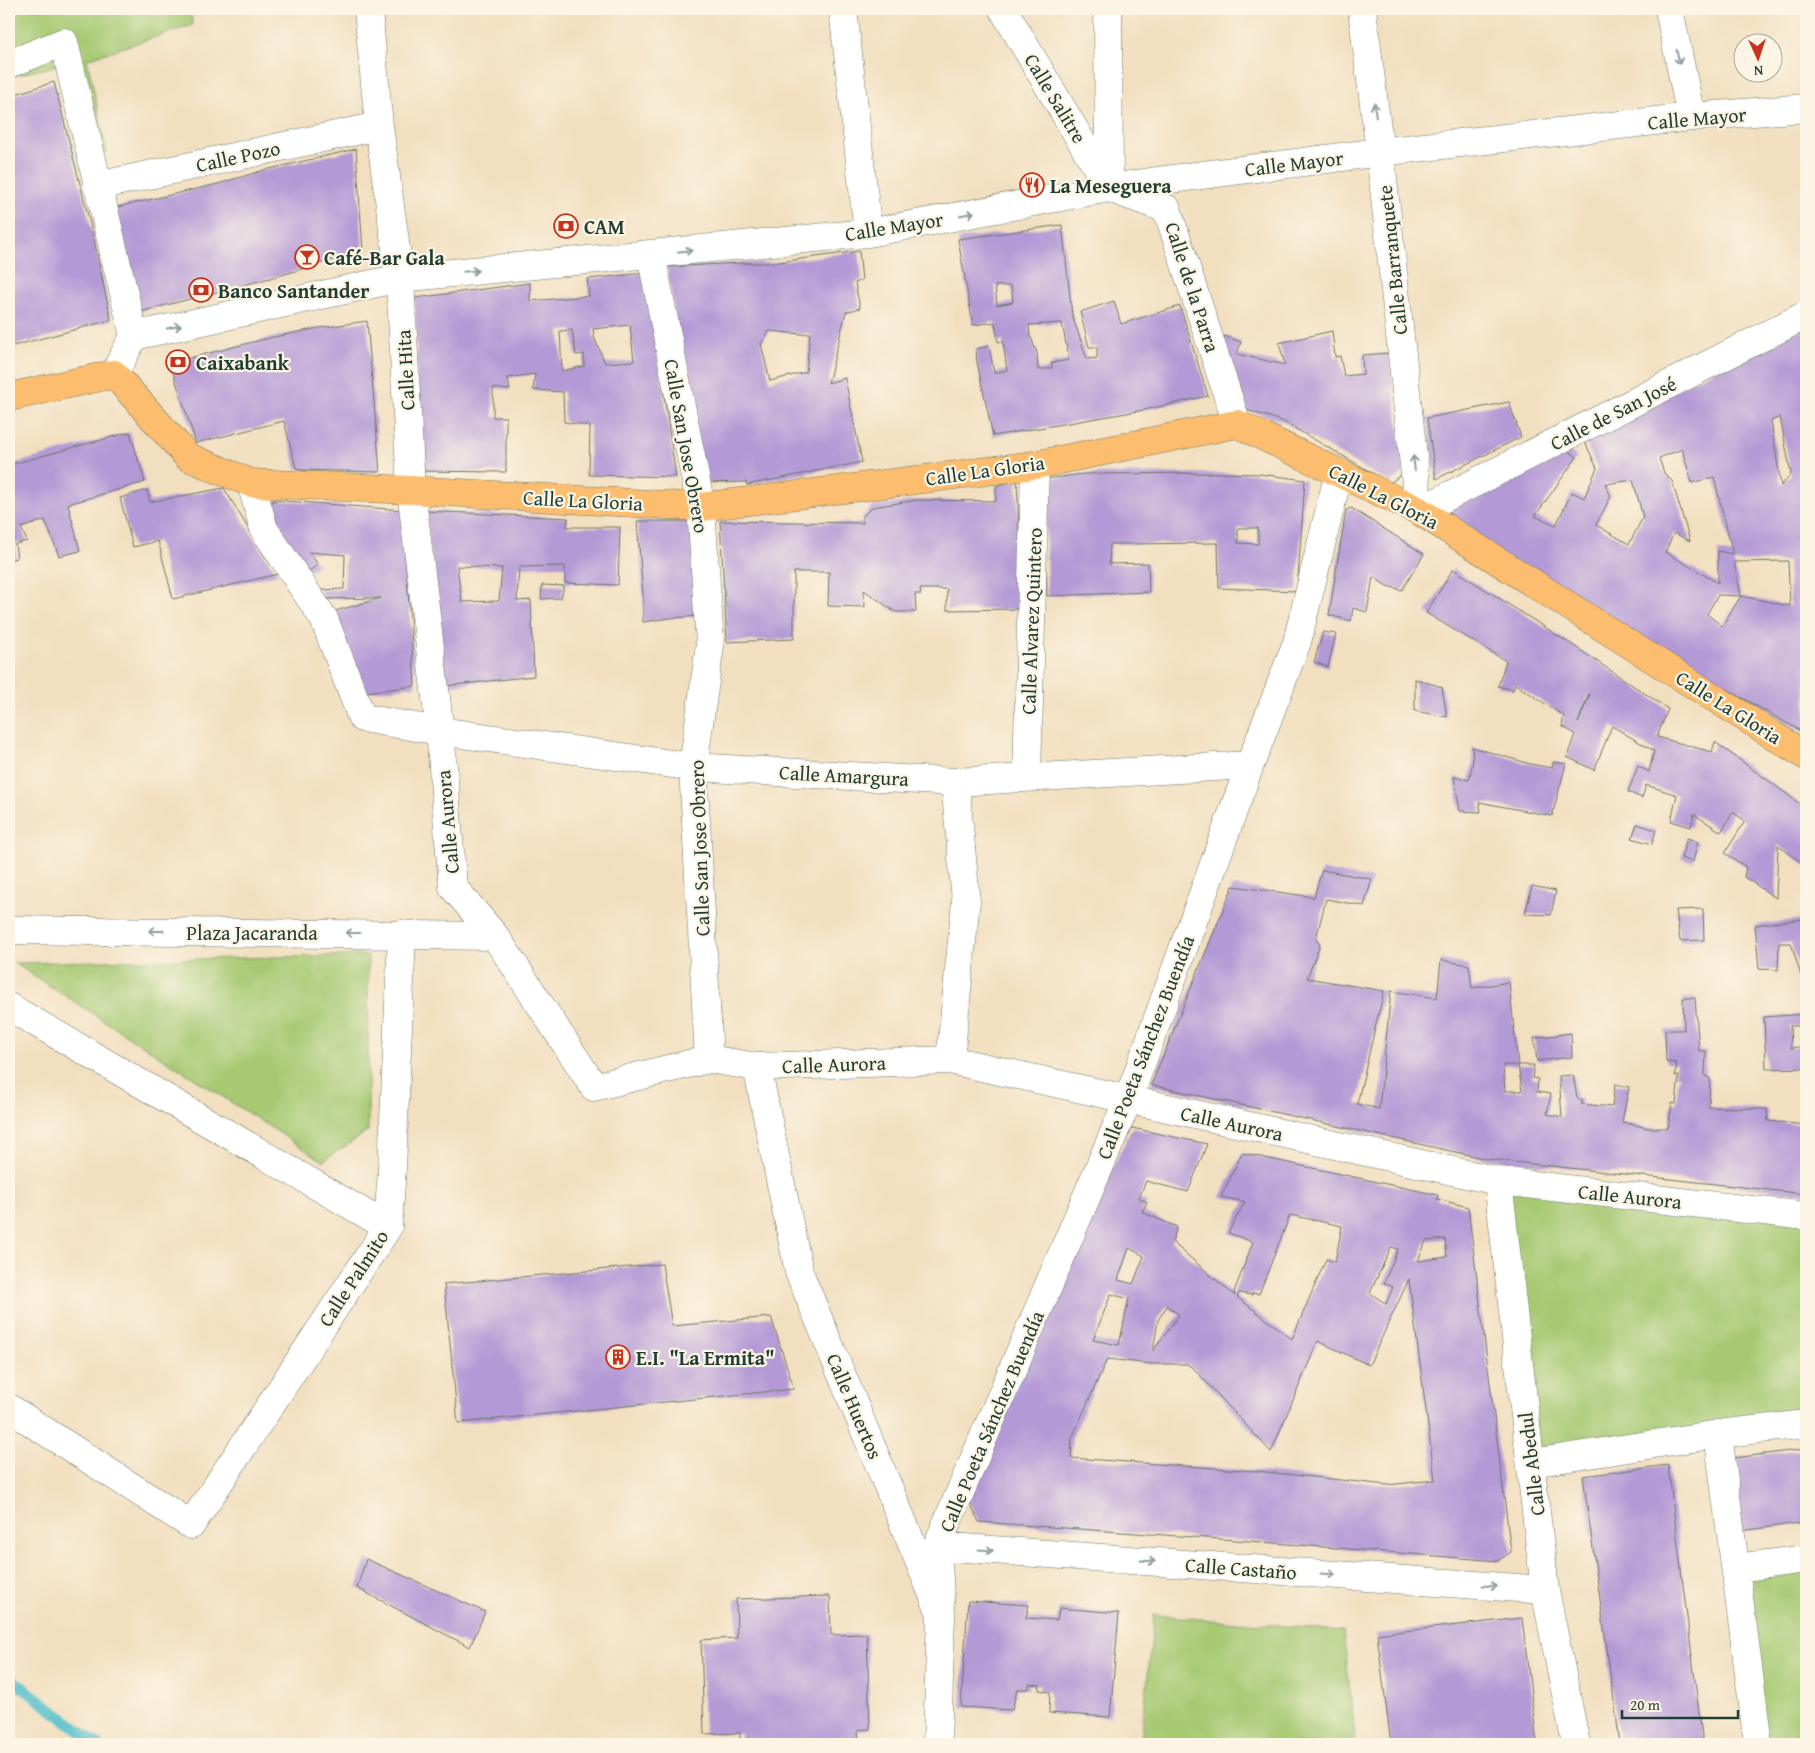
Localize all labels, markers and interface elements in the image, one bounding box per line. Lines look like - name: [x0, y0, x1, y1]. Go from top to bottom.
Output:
- north arrow: [1732, 32, 1782, 82]
- street label: Calle Salitre: [1018, 48, 1094, 148]
- one-way arrow: [1674, 48, 1684, 64]
- text: N: [1753, 61, 1764, 81]
- street label: Calle Mayor: [1646, 99, 1748, 137]
- one-way arrow: [1370, 102, 1380, 118]
- street label: Calle Pozo: [193, 133, 283, 179]
- street label: Calle Mayor: [1243, 143, 1345, 183]
- place label: La Meseguera: [1050, 171, 1172, 200]
- restaurant icon: La Meseguera: [1019, 172, 1045, 198]
- street label: Calle Barranquete: [1370, 184, 1414, 336]
- street label: Calle Mayor: [843, 204, 945, 248]
- one-way arrow: [959, 209, 975, 218]
- place label: CAM: [584, 212, 625, 241]
- bank icon: CAM: [553, 213, 579, 239]
- street label: Calle de la Parra: [1158, 218, 1228, 356]
- place label: Café-Bar Gala: [324, 243, 445, 272]
- bar icon: Café-Bar Gala: [294, 244, 320, 270]
- one-way arrow: [677, 246, 693, 256]
- one-way arrow: [463, 267, 479, 276]
- place label: Banco Santander: [218, 276, 369, 305]
- bank icon: Banco Santander: [188, 277, 214, 303]
- one-way arrow: [165, 322, 181, 331]
- street label: Calle Hita: [388, 328, 422, 411]
- place label: Caixabank: [196, 348, 290, 377]
- bank icon: Caixabank: [165, 349, 191, 375]
- street label: Calle San Jose Obrero: [657, 357, 717, 535]
- street label: Calle de San José: [1545, 369, 1681, 457]
- street label: Calle La Gloria: [924, 447, 1047, 493]
- one-way arrow: [1409, 455, 1419, 471]
- street label: Calle La Gloria: [1324, 456, 1444, 536]
- street label: Calle La Gloria: [522, 482, 644, 518]
- street label: Calle Alvarez Quintero: [1013, 527, 1049, 715]
- street label: Calle La Gloria: [1670, 663, 1788, 751]
- street label: Calle Amargura: [778, 757, 910, 793]
- street label: Calle San Jose Obrero: [681, 759, 717, 937]
- street label: Calle Aurora: [428, 768, 466, 875]
- street label: Plaza Jacaranda: [186, 918, 318, 947]
- one-way arrow: [148, 927, 164, 936]
- one-way arrow: [345, 928, 362, 938]
- street label: Calle Poeta Sánchez Buendía: [1089, 930, 1201, 1163]
- street label: Calle Aurora: [782, 1048, 887, 1080]
- street label: Calle Aurora: [1178, 1098, 1286, 1148]
- street label: Calle Aurora: [1577, 1176, 1684, 1216]
- street label: Calle Palmito: [311, 1224, 395, 1332]
- street label: Calle Poeta Sánchez Buendía: [931, 1305, 1051, 1536]
- place label: E.I. "La Ermita": [636, 1343, 775, 1372]
- building icon: E.I. "La Ermita": [605, 1344, 631, 1370]
- street label: Calle Huertos: [820, 1349, 890, 1463]
- street label: Calle Abedul: [1510, 1410, 1552, 1518]
- one-way arrow: [978, 1545, 994, 1554]
- street label: Calle Castaño: [1184, 1550, 1298, 1586]
- one-way arrow: [1140, 1557, 1156, 1566]
- one-way arrow: [1319, 1569, 1335, 1579]
- one-way arrow: [1481, 1581, 1497, 1590]
- scale bar: [1622, 1688, 1739, 1720]
- text: 20 m: [1630, 1694, 1661, 1715]

